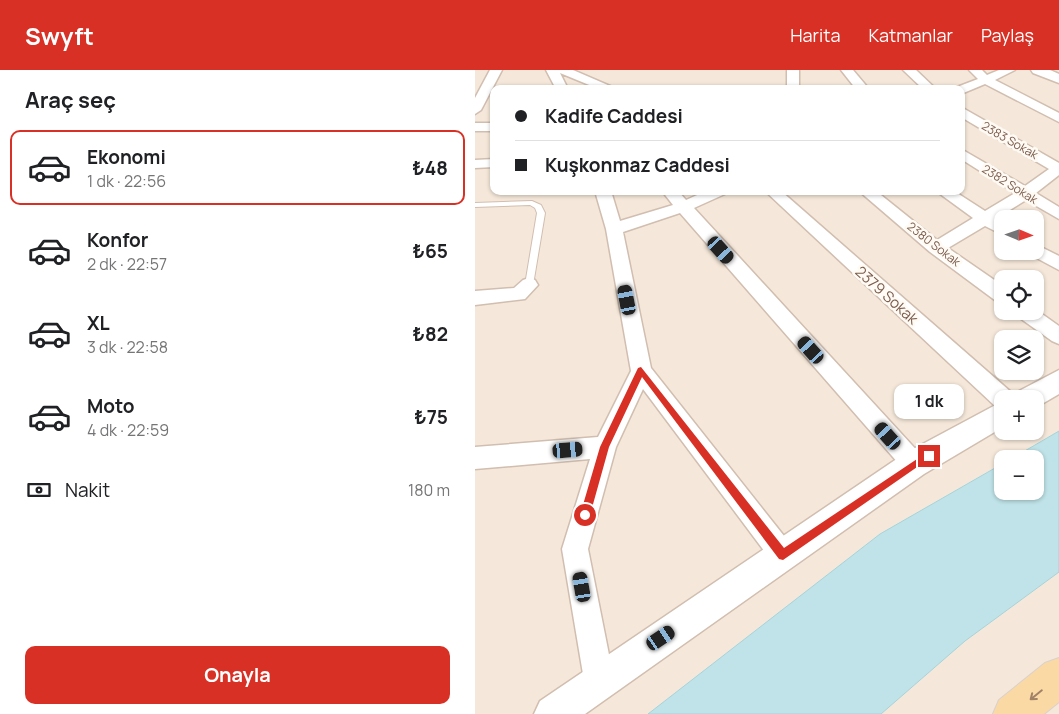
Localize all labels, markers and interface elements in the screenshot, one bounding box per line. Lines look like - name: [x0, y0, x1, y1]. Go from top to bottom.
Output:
- text: Swyft: [25, 19, 94, 52]
- text: Harita: [790, 23, 840, 47]
- text: Katmanlar: [868, 23, 953, 47]
- text: Paylaş: [981, 23, 1034, 47]
- text: Araç seç: [25, 85, 116, 115]
- text: Kadife Caddesi: [545, 103, 683, 129]
- street label: 2383 Sokak: [979, 117, 1042, 164]
- text: Ekonomi: [87, 144, 166, 170]
- icon: car: [27, 145, 72, 190]
- text: Kuşkonmaz Caddesi: [545, 152, 730, 178]
- text: ₺48: [412, 155, 448, 181]
- street label: 2382 Sokak: [979, 160, 1042, 208]
- text: 1 dk · 22:56: [87, 170, 166, 192]
- north arrow: [994, 210, 1044, 260]
- map controls: [994, 210, 1044, 500]
- street label: 2380 Sokak: [904, 218, 965, 271]
- text: Konfor: [87, 227, 148, 253]
- icon: car: [27, 228, 72, 273]
- car: [705, 234, 736, 266]
- text: ₺65: [413, 238, 448, 264]
- text: 2 dk · 22:57: [87, 253, 167, 275]
- street label: 2379 Sokak: [851, 261, 923, 329]
- button: locate: [994, 270, 1044, 320]
- car: [616, 284, 637, 316]
- text: XL: [87, 310, 110, 336]
- icon: car: [27, 311, 72, 356]
- text: ₺82: [413, 321, 448, 347]
- button: layers: [994, 330, 1044, 380]
- car: [795, 334, 826, 366]
- text: 3 dk · 22:58: [87, 336, 168, 358]
- callout: 1 dk: [894, 384, 964, 418]
- text: 1 dk: [915, 390, 943, 412]
- button: +: [994, 390, 1044, 440]
- text: Moto: [87, 393, 134, 419]
- icon: car: [27, 394, 72, 439]
- text: ₺75: [414, 404, 448, 430]
- text: 4 dk · 22:59: [87, 419, 169, 441]
- car: [872, 420, 903, 452]
- car: [552, 441, 583, 459]
- route end: [918, 445, 940, 467]
- button: −: [994, 450, 1044, 500]
- icon: cash: [25, 476, 53, 504]
- text: Nakit: [65, 477, 110, 503]
- text: 180 m: [408, 479, 450, 501]
- route start: [574, 504, 596, 526]
- car: [572, 571, 591, 603]
- car: [644, 623, 677, 653]
- button: Onayla: [25, 646, 450, 704]
- one-way arrow: [1030, 690, 1043, 701]

